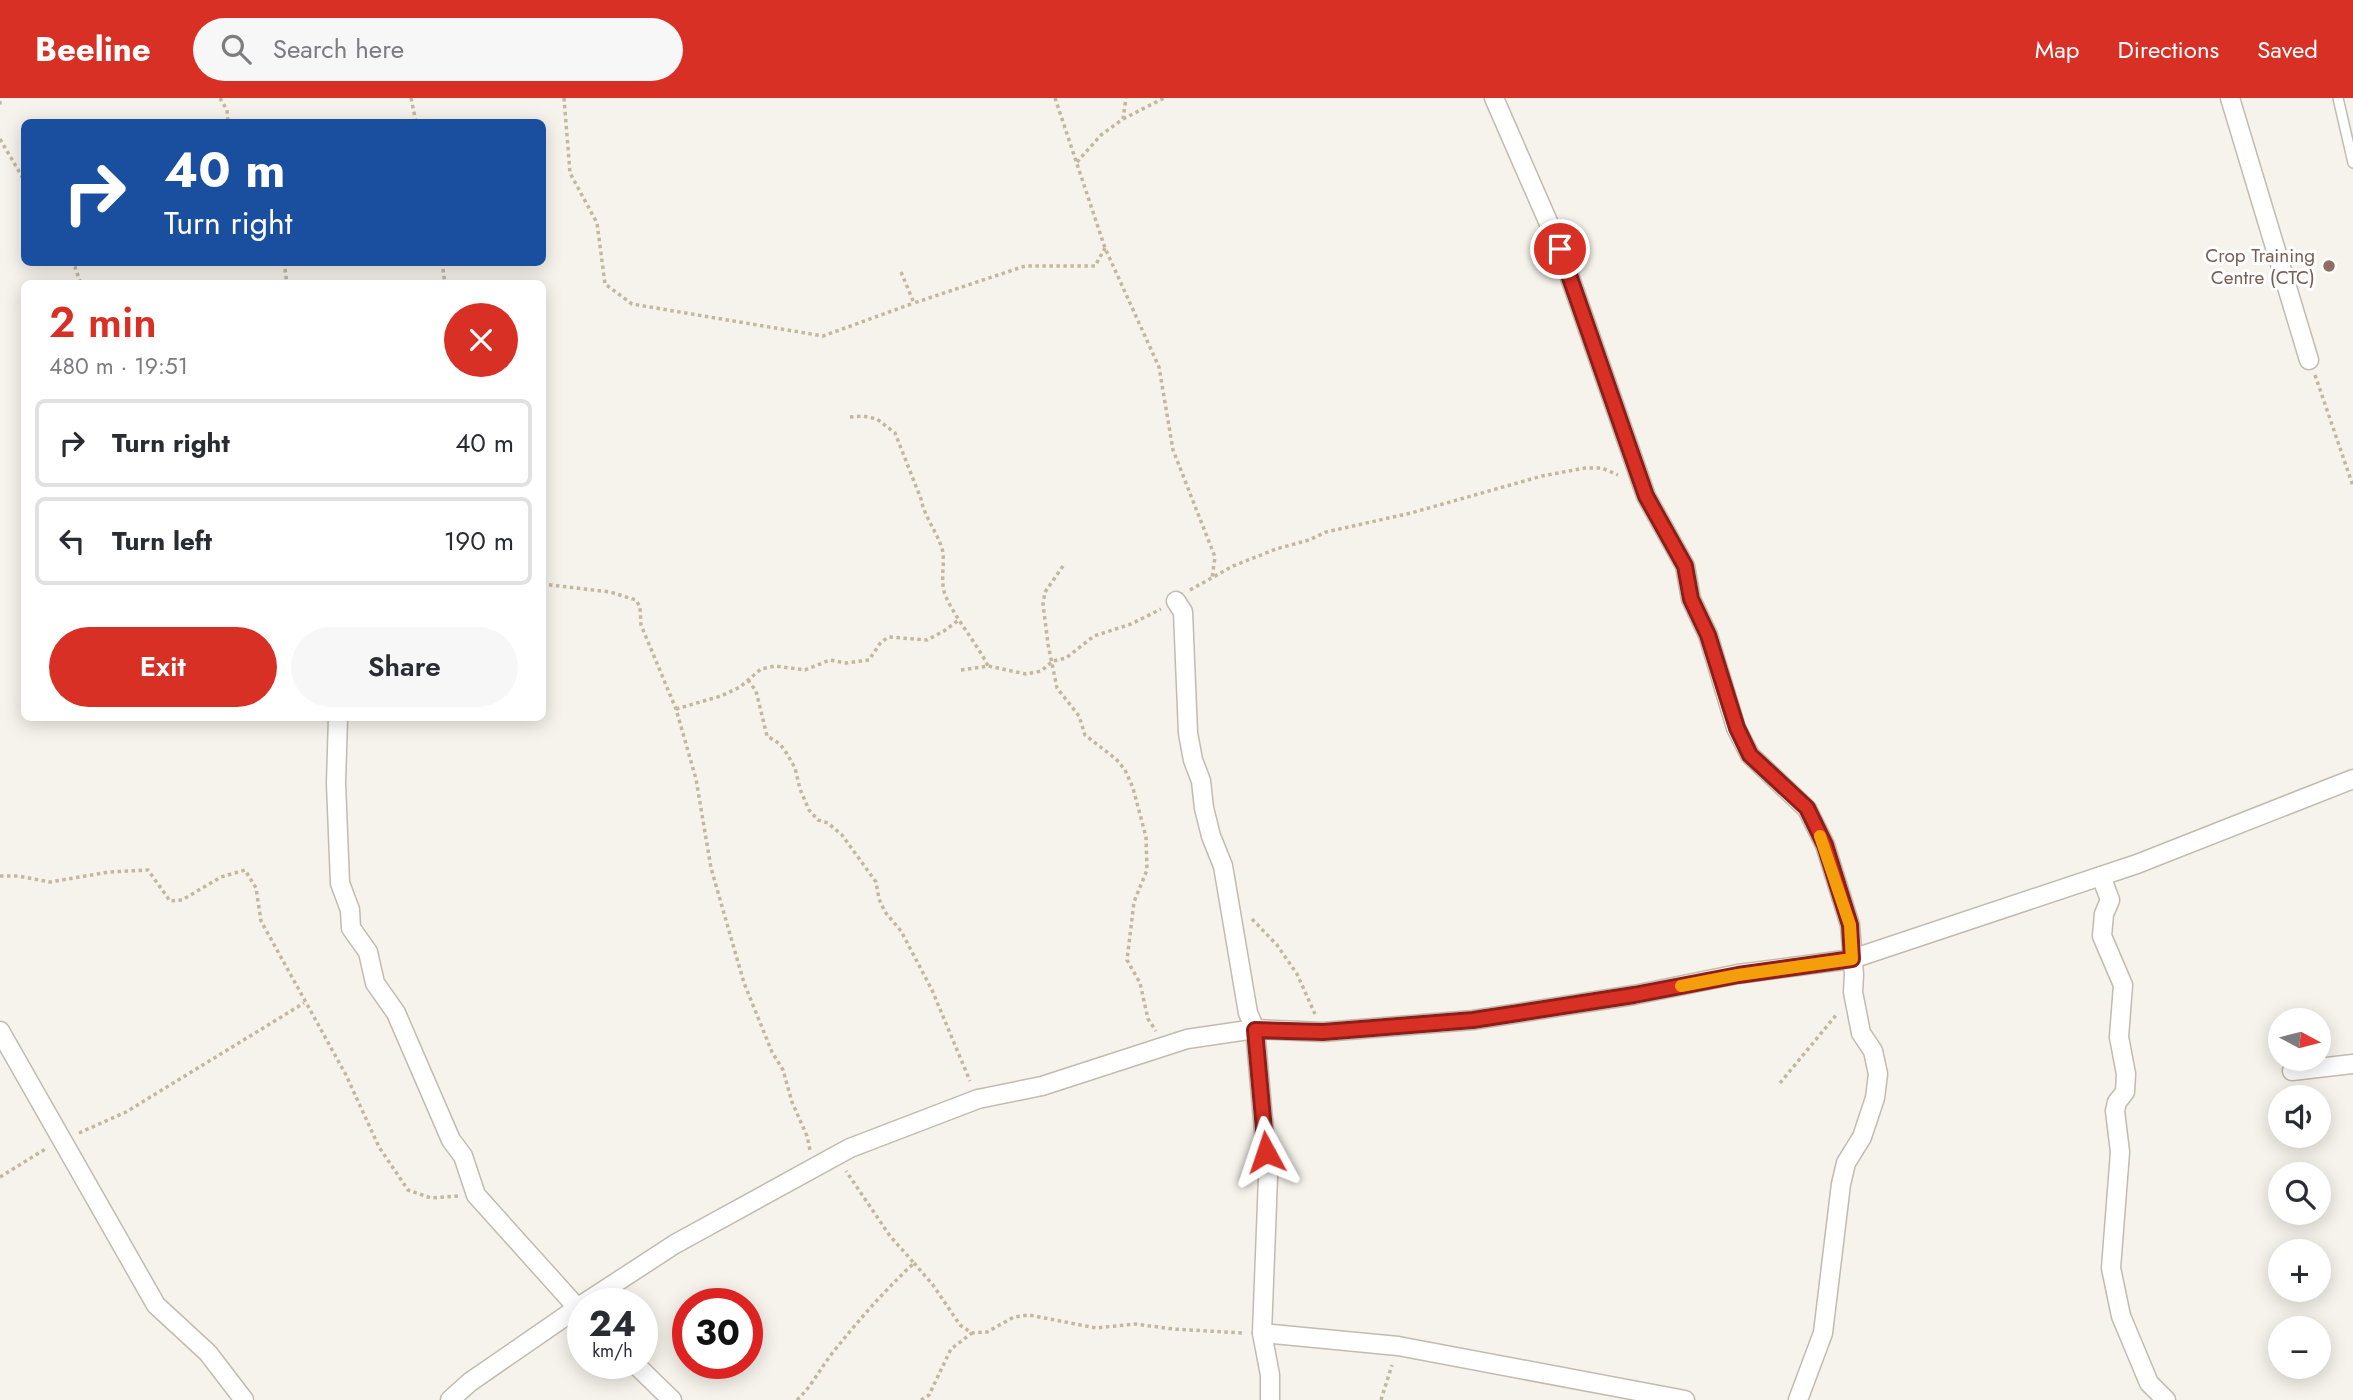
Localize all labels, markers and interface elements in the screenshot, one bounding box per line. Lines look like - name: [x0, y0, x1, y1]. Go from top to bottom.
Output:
- search box: [193, 18, 683, 81]
- text: Beeline: [35, 26, 151, 73]
- icon: search: [217, 30, 255, 68]
- text: Search here: [273, 30, 404, 68]
- text: Map: [2035, 32, 2080, 67]
- text: Directions: [2118, 32, 2219, 67]
- text: Saved: [2257, 32, 2318, 67]
- text: 40 m: [164, 135, 286, 205]
- icon: right: [49, 147, 140, 238]
- text: Turn right: [164, 200, 293, 246]
- pin: [1530, 219, 1590, 279]
- icon: arrive: [1541, 230, 1579, 268]
- place label: Crop Training Centre (CTC): [2205, 242, 2315, 291]
- marker: Crop Training Centre (CTC): [2321, 258, 2337, 274]
- text: 2 min: [49, 292, 157, 353]
- button: close: [444, 303, 518, 377]
- text: 480 m · 19:51: [49, 349, 188, 383]
- icon: right: [53, 424, 91, 462]
- text: Turn right: [112, 424, 230, 462]
- text: 40 m: [455, 424, 514, 462]
- icon: left: [53, 522, 91, 560]
- text: Turn left: [112, 522, 212, 560]
- text: 190 m: [444, 522, 514, 560]
- button: Exit: [49, 627, 277, 707]
- button: Share: [291, 627, 518, 707]
- north arrow: [2268, 1008, 2331, 1071]
- map controls: [2268, 1008, 2331, 1379]
- button: sound: [2268, 1085, 2331, 1148]
- position arrow: [1229, 1115, 1303, 1189]
- button: search: [2268, 1162, 2331, 1225]
- button: +: [2268, 1239, 2331, 1302]
- speed limit sign: 30: [672, 1288, 763, 1379]
- text: 24: [589, 1299, 636, 1349]
- button: −: [2268, 1316, 2331, 1379]
- text: km/h: [592, 1338, 633, 1364]

